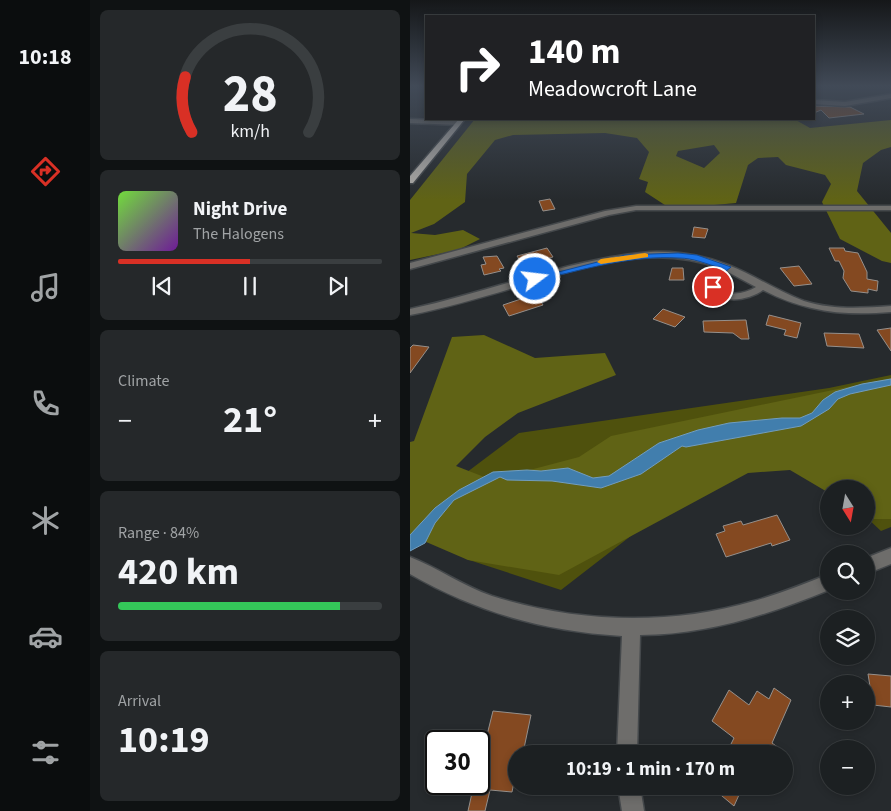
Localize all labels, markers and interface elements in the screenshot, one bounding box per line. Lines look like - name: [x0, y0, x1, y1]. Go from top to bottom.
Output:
- text: 140 m: [528, 27, 620, 77]
- icon: right: [445, 35, 510, 100]
- text: 10:18: [18, 41, 72, 73]
- text: 28: [223, 58, 277, 132]
- text: Meadowcroft Lane: [528, 73, 697, 105]
- text: km/h: [230, 119, 270, 144]
- icon: directions: [28, 154, 63, 189]
- text: Night Drive: [193, 196, 287, 223]
- text: The Halogens: [193, 223, 284, 245]
- position arrow: [508, 252, 560, 304]
- pin: [692, 266, 734, 308]
- icon: music: [28, 270, 63, 305]
- icon: previous: [148, 272, 176, 300]
- icon: pause: [236, 272, 264, 300]
- icon: next: [324, 272, 352, 300]
- icon: arrive: [699, 273, 727, 301]
- text: Climate: [118, 370, 169, 392]
- icon: phone: [28, 386, 63, 421]
- text: 21°: [223, 393, 277, 447]
- text: −: [118, 401, 132, 441]
- text: +: [368, 401, 382, 441]
- north arrow: [820, 480, 875, 535]
- map controls: [820, 480, 875, 795]
- icon: climate: [28, 503, 63, 538]
- text: Range · 84%: [118, 522, 199, 544]
- text: 420 km: [118, 545, 239, 599]
- button: search: [820, 545, 875, 600]
- button: layers: [820, 610, 875, 665]
- icon: car: [28, 619, 63, 654]
- button: +: [820, 675, 875, 730]
- text: Arrival: [118, 690, 161, 712]
- text: 10:19: [118, 713, 210, 767]
- speed limit sign: 30: [425, 730, 490, 795]
- icon: filters: [28, 735, 63, 770]
- button: −: [820, 740, 875, 795]
- text: 10:19 · 1 min · 170 m: [566, 756, 735, 783]

